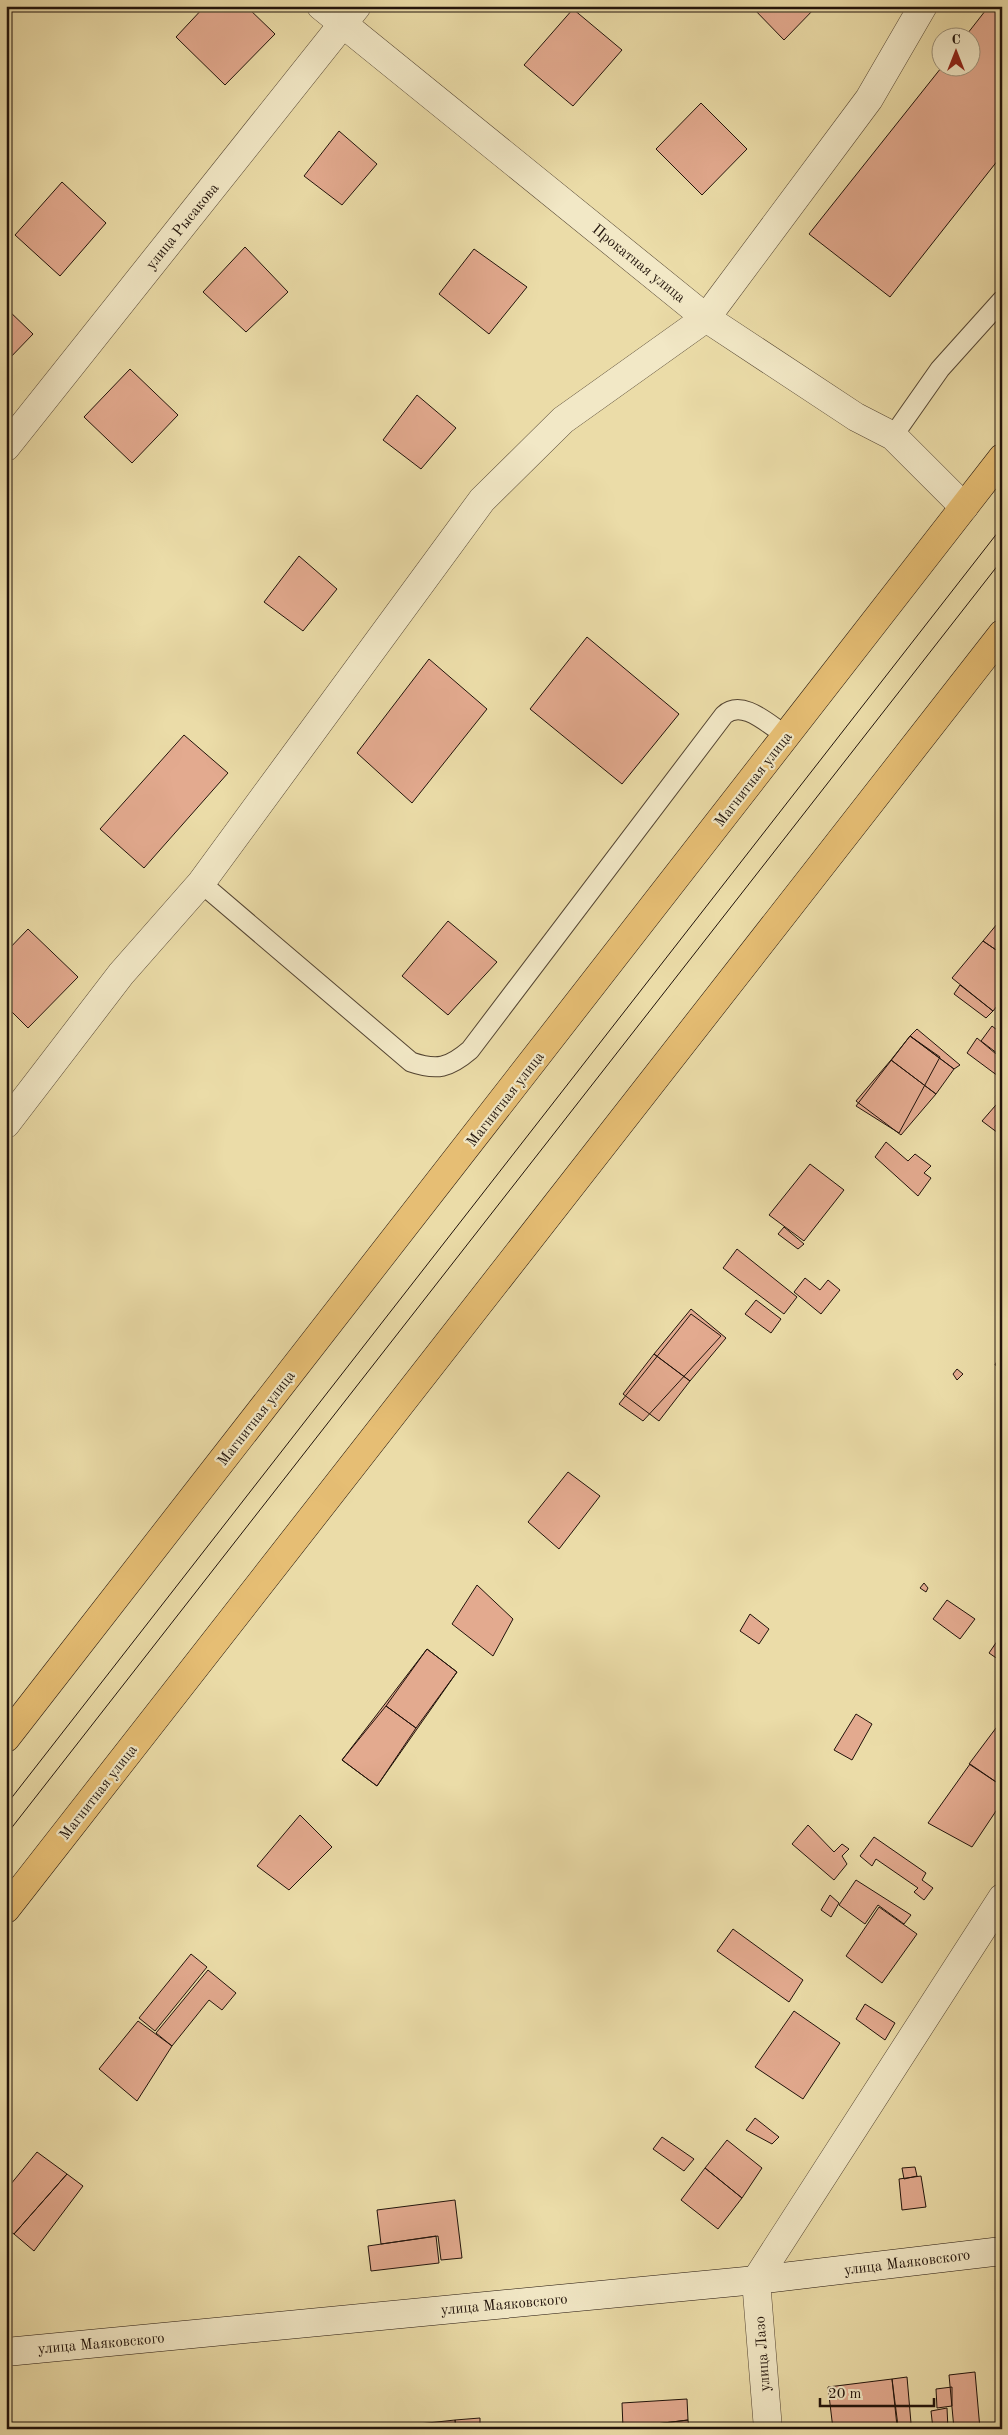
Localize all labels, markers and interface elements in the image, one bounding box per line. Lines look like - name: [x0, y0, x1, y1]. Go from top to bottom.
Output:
- north arrow: [930, 28, 980, 78]
- text: С: [951, 33, 961, 47]
- street label: улица Рысакова: [144, 180, 223, 273]
- street label: Прокатная улица: [589, 222, 688, 307]
- street label: Магнитная улица: [713, 729, 796, 830]
- street label: Магнитная улица: [465, 1049, 548, 1150]
- street label: Магнитная улица: [216, 1368, 299, 1469]
- street label: Магнитная улица: [58, 1742, 141, 1843]
- street label: улица Маяковского: [843, 2248, 971, 2279]
- street label: улица Маяковского: [440, 2292, 568, 2319]
- street label: улица Лазо: [753, 2316, 774, 2392]
- street label: улица Маяковского: [37, 2331, 165, 2358]
- scale bar: [820, 2375, 934, 2407]
- text: 20 m: [828, 2387, 862, 2402]

